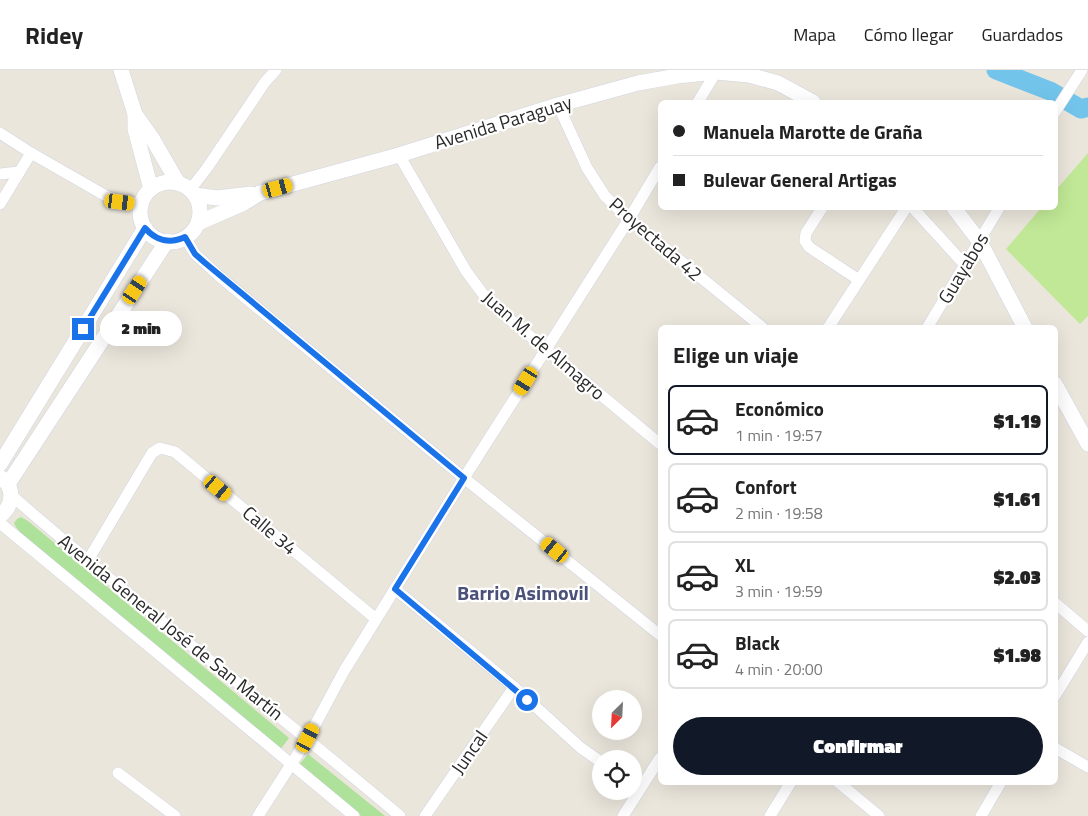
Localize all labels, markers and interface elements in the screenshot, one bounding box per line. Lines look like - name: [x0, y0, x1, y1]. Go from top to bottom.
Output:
- text: Ridey: [25, 17, 83, 53]
- text: Mapa: [793, 21, 836, 48]
- text: Cómo llegar: [864, 21, 953, 48]
- text: Guardados: [981, 21, 1063, 48]
- street label: Avenida Paraguay: [430, 87, 575, 156]
- text: Manuela Marotte de Graña: [703, 117, 923, 146]
- text: Bulevar General Artigas: [703, 165, 897, 194]
- car: [261, 177, 294, 199]
- street label: Proyectada 42: [603, 190, 709, 287]
- car: [104, 193, 135, 211]
- street label: Guayabos: [930, 226, 995, 309]
- car: [120, 273, 149, 307]
- street label: Juan M. de Almagro: [476, 283, 612, 406]
- callout: 2 min: [100, 312, 183, 346]
- text: 2 min: [121, 316, 161, 340]
- route end: [72, 318, 94, 340]
- text: Elige un viaje: [673, 338, 799, 372]
- car: [511, 364, 540, 398]
- text: Económico: [735, 394, 824, 423]
- icon: car: [675, 398, 720, 443]
- text: $1.19: [994, 406, 1041, 435]
- text: 1 min · 19:57: [735, 423, 823, 447]
- text: Confort: [735, 472, 797, 501]
- car: [201, 473, 234, 503]
- icon: car: [675, 476, 720, 521]
- text: $1.61: [994, 484, 1041, 513]
- street label: Calle 34: [237, 498, 304, 561]
- text: 2 min · 19:58: [735, 501, 823, 525]
- street label: Avenida General José de San Martín: [52, 526, 290, 727]
- car: [538, 535, 571, 565]
- text: XL: [735, 550, 755, 579]
- icon: car: [675, 554, 720, 599]
- text: $2.03: [994, 562, 1041, 591]
- district label: Barrio Asimovil: [457, 577, 589, 608]
- text: 3 min · 19:59: [735, 579, 823, 603]
- text: Black: [735, 628, 780, 657]
- icon: car: [675, 632, 720, 677]
- text: $1.98: [994, 640, 1041, 669]
- text: 4 min · 20:00: [735, 657, 823, 681]
- route start: [516, 689, 538, 711]
- north arrow: [592, 690, 642, 740]
- map controls: [592, 690, 642, 800]
- button: Confirmar: [673, 717, 1043, 775]
- car: [294, 721, 321, 755]
- street label: Juncal: [443, 724, 494, 780]
- button: locate: [592, 750, 642, 800]

